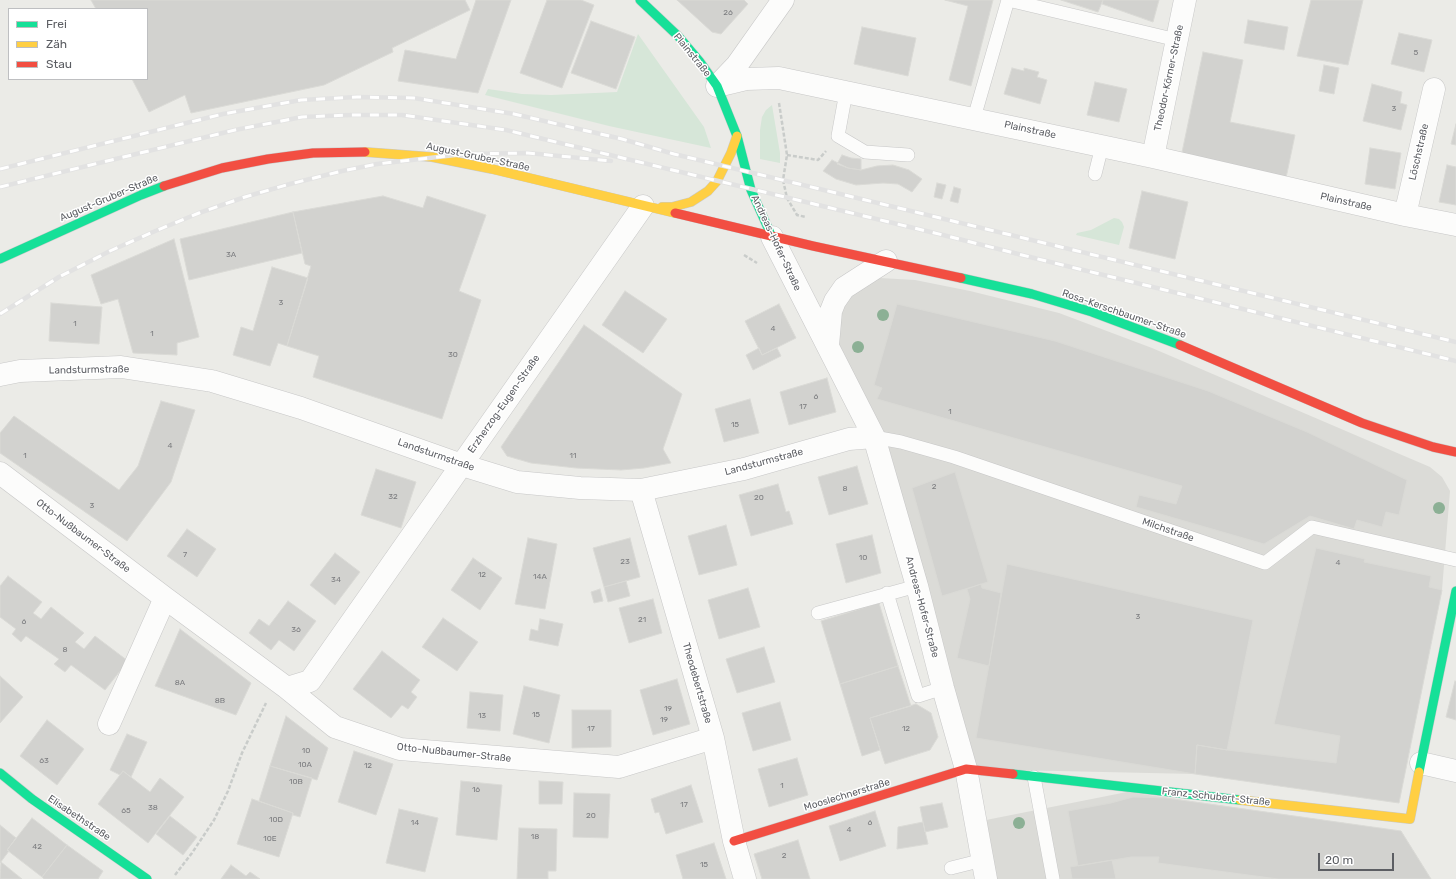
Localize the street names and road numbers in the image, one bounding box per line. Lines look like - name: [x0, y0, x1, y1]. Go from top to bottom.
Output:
- street label: Theodor-Körner-Straße: [1152, 24, 1186, 132]
- street label: Plainstraße: [671, 31, 713, 79]
- street label: Plainstraße: [1003, 119, 1057, 141]
- street label: Löschstraße: [1407, 123, 1431, 181]
- street label: August-Gruber-Straße: [425, 140, 531, 174]
- street label: August-Gruber-Straße: [58, 172, 160, 224]
- street label: Plainstraße: [1319, 190, 1373, 214]
- street label: Andreas-Hofer-Straße: [749, 193, 803, 293]
- street label: Rosa-Kerschbaumer-Straße: [1060, 287, 1188, 341]
- street label: Erzherzog-Eugen-Straße: [465, 353, 543, 455]
- street label: Landsturmstraße: [49, 363, 129, 377]
- street label: Landsturmstraße: [396, 436, 476, 474]
- street label: Landsturmstraße: [724, 446, 804, 478]
- street label: Otto-Nußbaumer-Straße: [34, 497, 132, 575]
- street label: Milchstraße: [1140, 516, 1196, 544]
- street label: Andreas-Hofer-Straße: [903, 555, 941, 659]
- street label: Theodebertstraße: [680, 641, 714, 725]
- street label: Otto-Nußbaumer-Straße: [396, 741, 512, 765]
- street label: Mooslechnerstraße: [803, 776, 891, 814]
- street label: Franz-Schubert-Straße: [1161, 785, 1271, 809]
- street label: Elisabethstraße: [45, 793, 113, 843]

